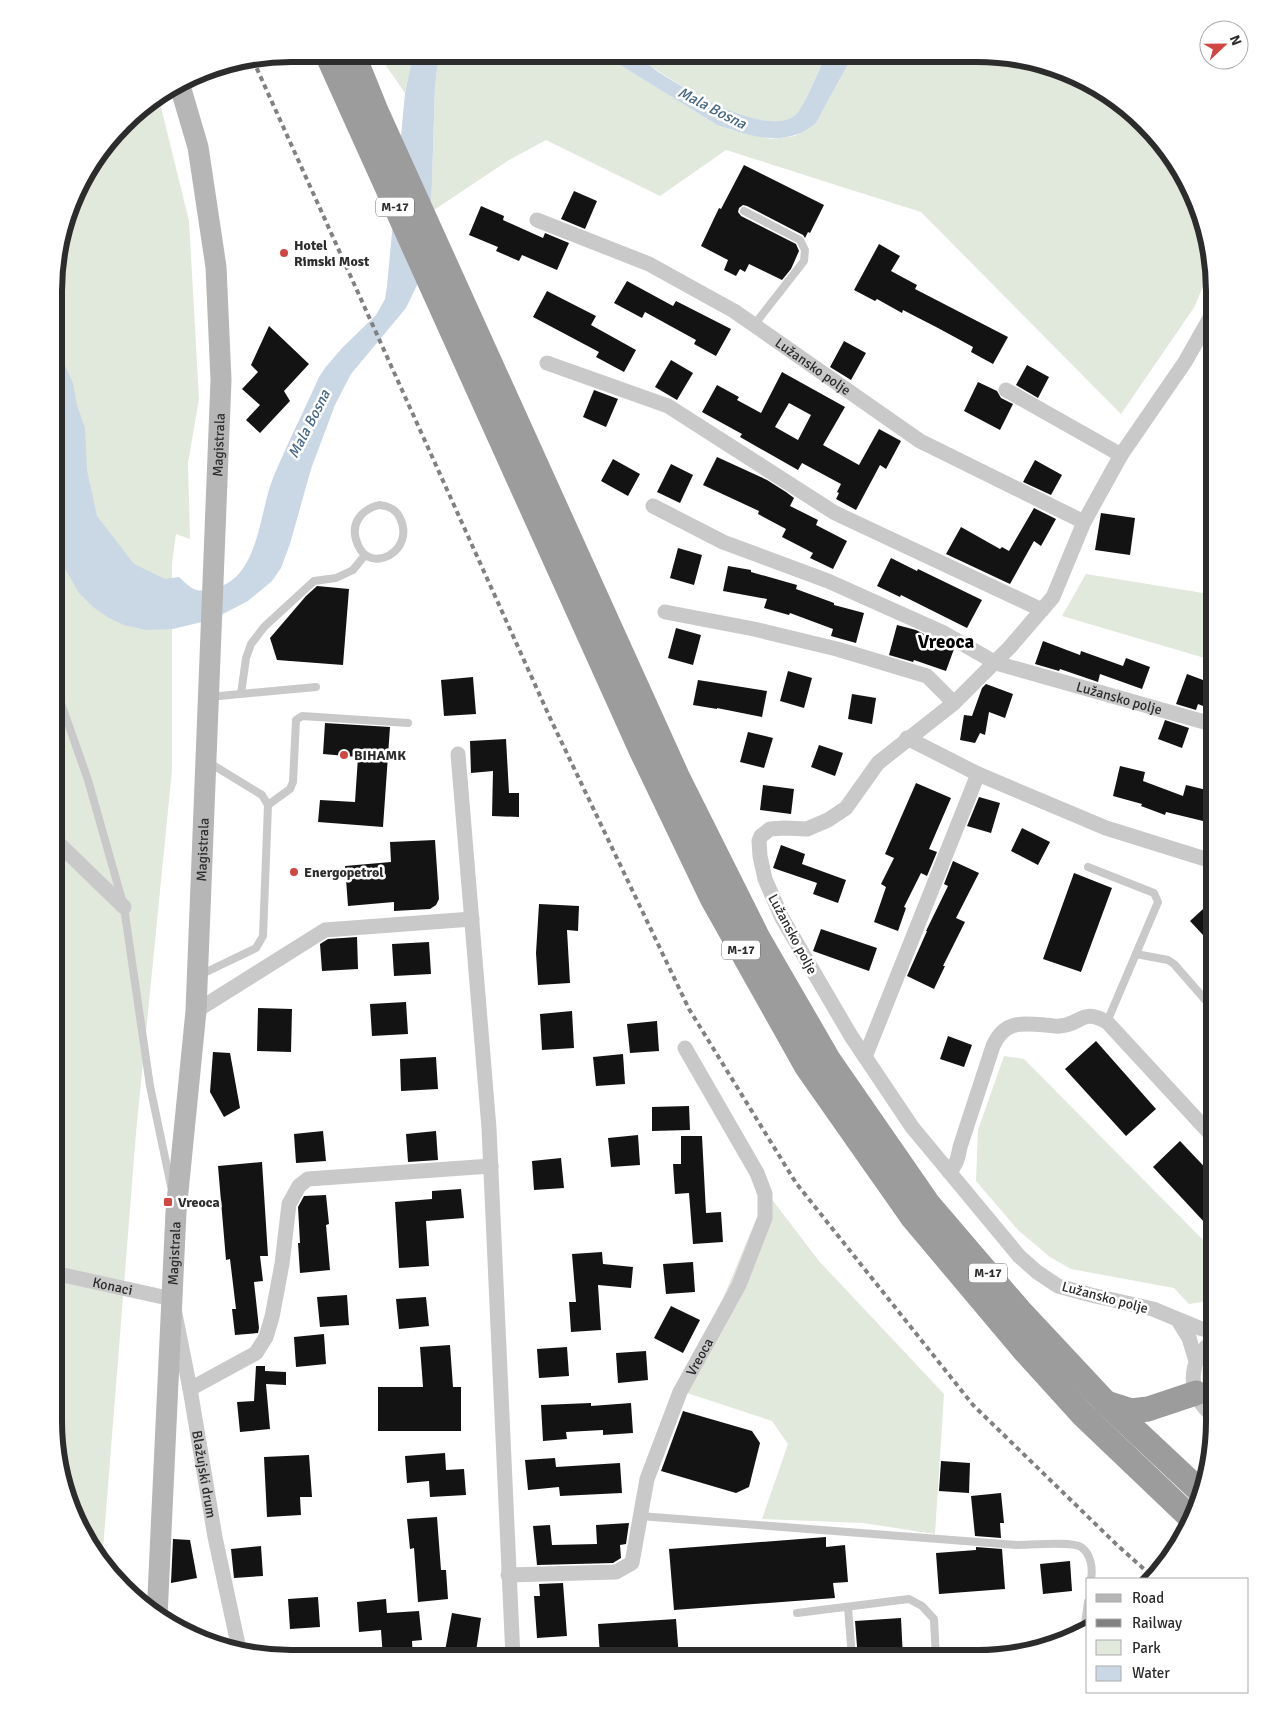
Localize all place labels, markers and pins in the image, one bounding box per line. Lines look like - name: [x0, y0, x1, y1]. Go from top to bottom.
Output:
- place label: Hotel Rimski Most: [294, 237, 370, 270]
- marker: Hotel Rimski Most: [278, 247, 290, 259]
- place label: BIHAMK: [354, 747, 406, 764]
- marker: BIHAMK: [338, 749, 350, 761]
- place label: Energopetrol: [304, 864, 384, 881]
- marker: Energopetrol: [288, 866, 300, 878]
- place label: Vreoca: [178, 1194, 220, 1211]
- marker: Vreoca: [162, 1196, 174, 1208]

